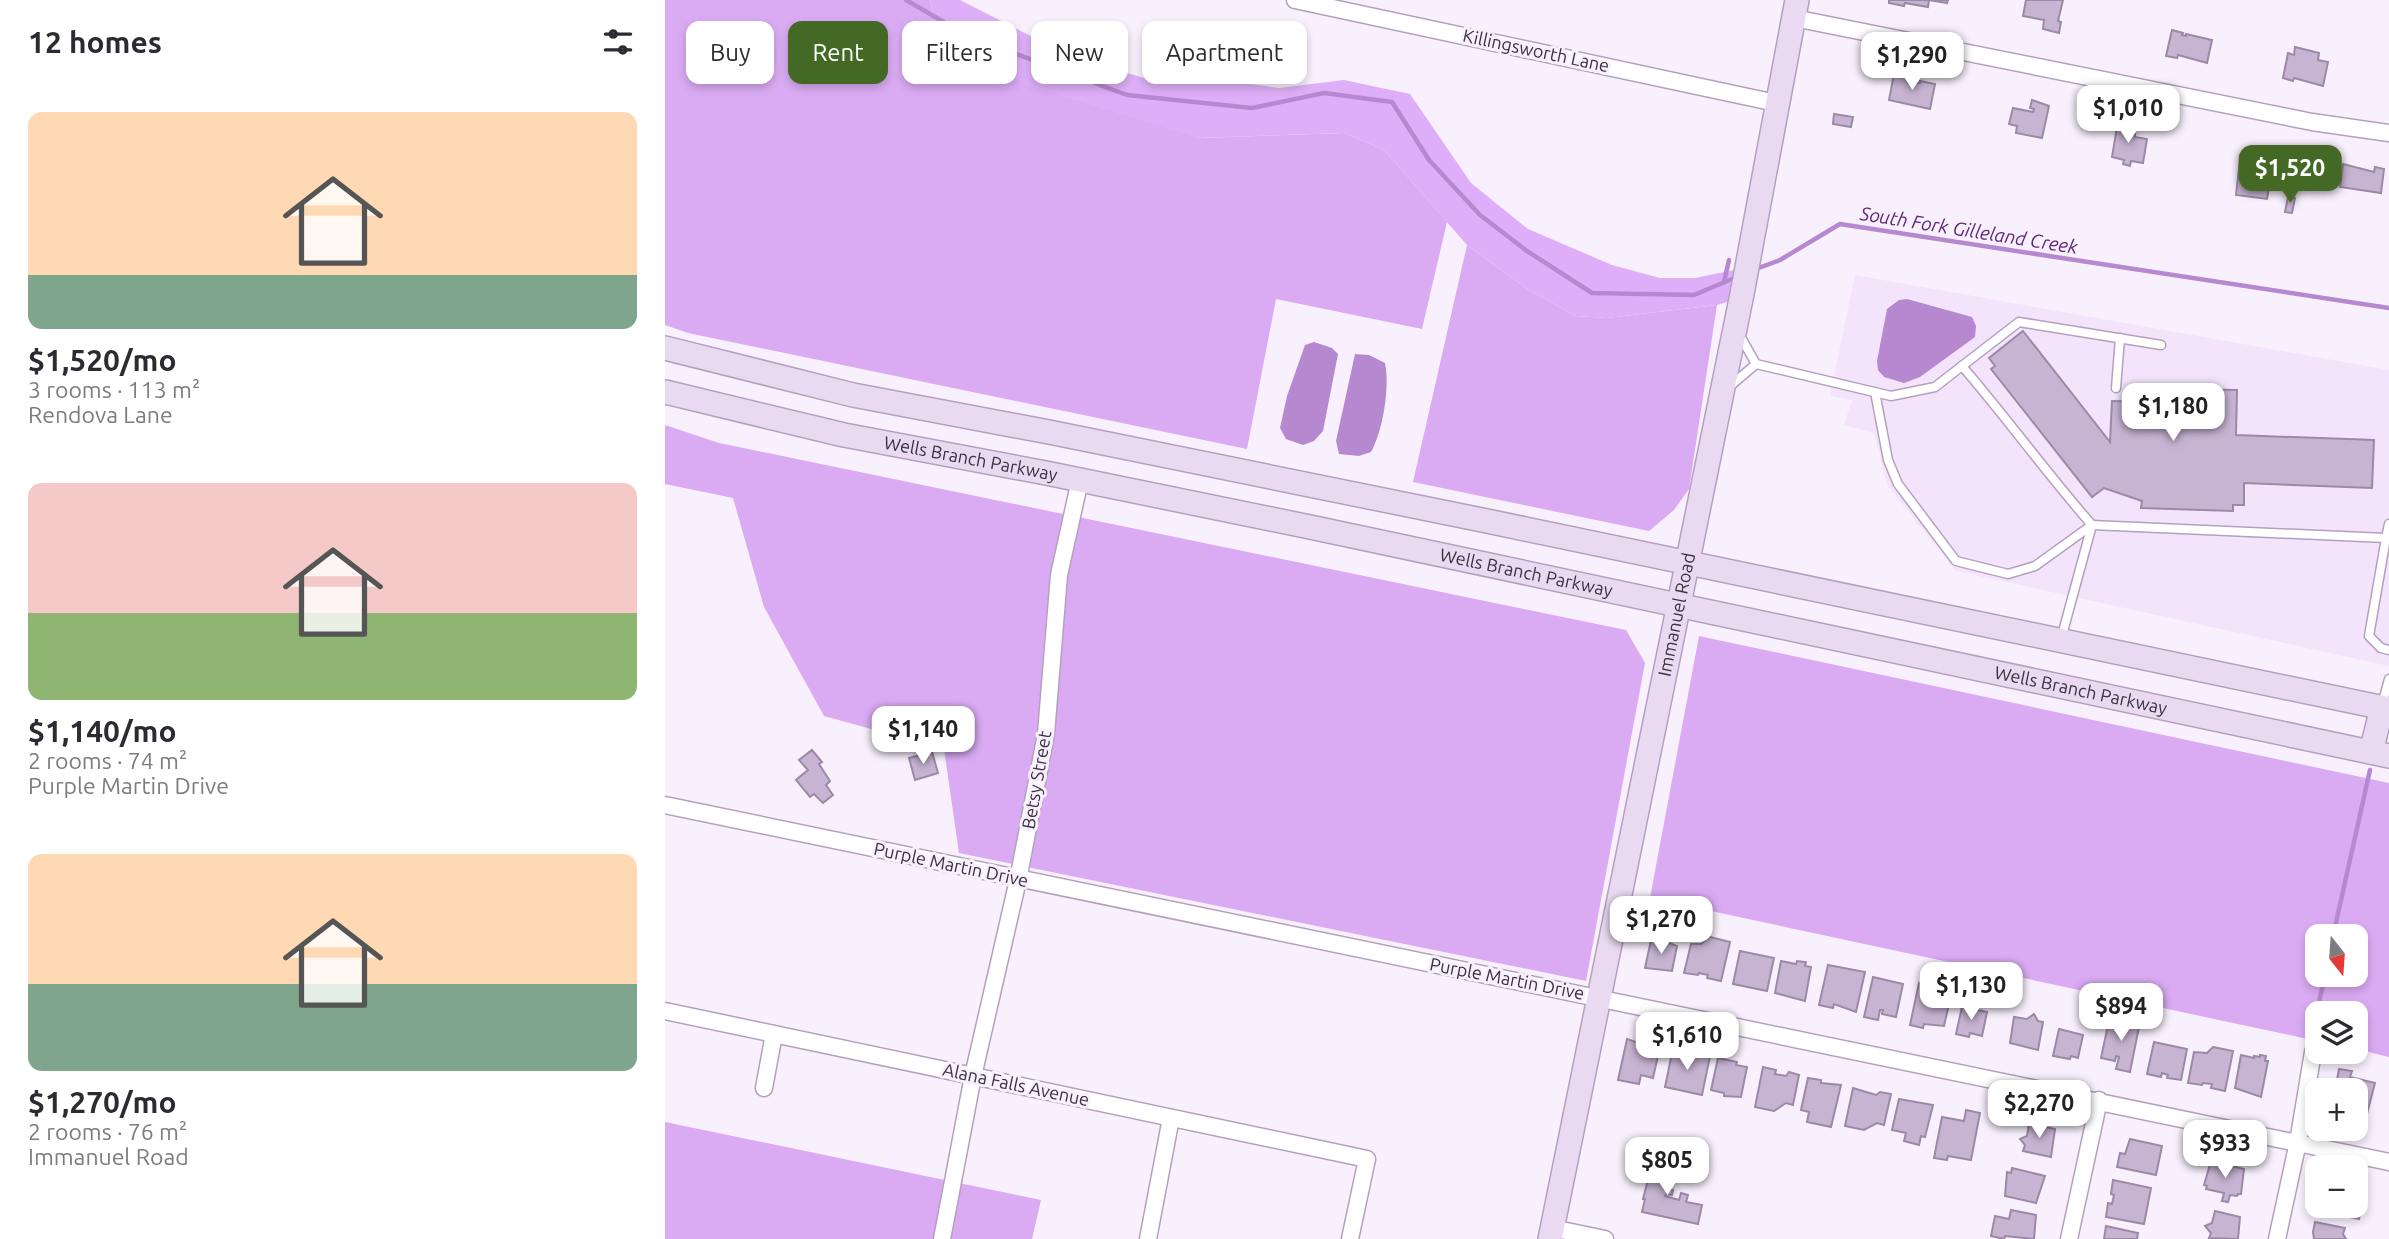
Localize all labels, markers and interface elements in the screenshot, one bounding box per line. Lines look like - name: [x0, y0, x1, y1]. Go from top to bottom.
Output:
- chip: Buy: [686, 21, 774, 84]
- chip: Rent: [788, 21, 888, 84]
- chip: Filters: [902, 21, 1017, 84]
- chip: New: [1031, 21, 1128, 84]
- chip: Apartment: [1142, 21, 1307, 84]
- icon: filters: [599, 23, 637, 61]
- text: 12 homes: [28, 25, 162, 59]
- street label: Killingsworth Lane: [1461, 25, 1611, 75]
- pin: $1,290: [1855, 32, 1969, 92]
- text: $1,290: [1877, 42, 1947, 67]
- pin: $1,010: [2071, 86, 2185, 145]
- text: $1,010: [2093, 95, 2163, 120]
- pin: $1,520: [2233, 146, 2347, 205]
- text: $1,520: [2255, 155, 2325, 180]
- icon: home: [270, 158, 396, 284]
- water label: South Fork Gilleland Creek: [1858, 202, 2080, 258]
- text: $1,520/mo: [28, 343, 177, 377]
- text: 3 rooms · 113 m²: [28, 377, 200, 402]
- pin: $1,180: [2116, 384, 2230, 443]
- text: $1,180: [2138, 393, 2208, 418]
- text: Rendova Lane: [28, 402, 173, 427]
- street label: Wells Branch Parkway: [883, 432, 1060, 484]
- icon: home: [270, 529, 396, 655]
- street label: Wells Branch Parkway: [1438, 544, 1615, 600]
- street label: Immanuel Road: [1654, 551, 1698, 678]
- street label: Wells Branch Parkway: [1993, 662, 2169, 718]
- pin: $1,140: [866, 706, 980, 766]
- text: $1,140/mo: [28, 714, 177, 748]
- text: $1,140: [888, 716, 958, 741]
- street label: Betsy Street: [1018, 729, 1054, 830]
- text: 2 rooms · 74 m²: [28, 748, 187, 773]
- text: Purple Martin Drive: [28, 773, 229, 798]
- street label: Purple Martin Drive: [872, 838, 1030, 890]
- pin: $1,270: [1604, 897, 1718, 956]
- icon: home: [270, 900, 396, 1026]
- text: $1,270: [1626, 906, 1696, 931]
- north arrow: [2305, 924, 2368, 987]
- map controls: [2305, 924, 2368, 1218]
- street label: Purple Martin Drive: [1428, 953, 1586, 1003]
- pin: $1,130: [1914, 962, 2028, 1022]
- text: $1,130: [1936, 972, 2006, 997]
- pin: $894: [2080, 984, 2162, 1043]
- text: $894: [2095, 993, 2147, 1018]
- button: layers: [2305, 1001, 2368, 1064]
- pin: $1,610: [1630, 1012, 1744, 1072]
- text: $1,610: [1652, 1022, 1722, 1047]
- street label: Alana Falls Avenue: [941, 1059, 1091, 1109]
- button: +: [2305, 1078, 2368, 1141]
- pin: $2,270: [1982, 1080, 2096, 1140]
- text: $1,270/mo: [28, 1085, 177, 1119]
- text: $2,270: [2004, 1090, 2074, 1115]
- text: 2 rooms · 76 m²: [28, 1119, 187, 1144]
- pin: $933: [2184, 1120, 2266, 1180]
- text: $933: [2199, 1130, 2251, 1155]
- pin: $805: [1626, 1138, 1708, 1197]
- text: Immanuel Road: [28, 1144, 189, 1169]
- text: $805: [1641, 1147, 1693, 1172]
- button: −: [2305, 1155, 2368, 1218]

